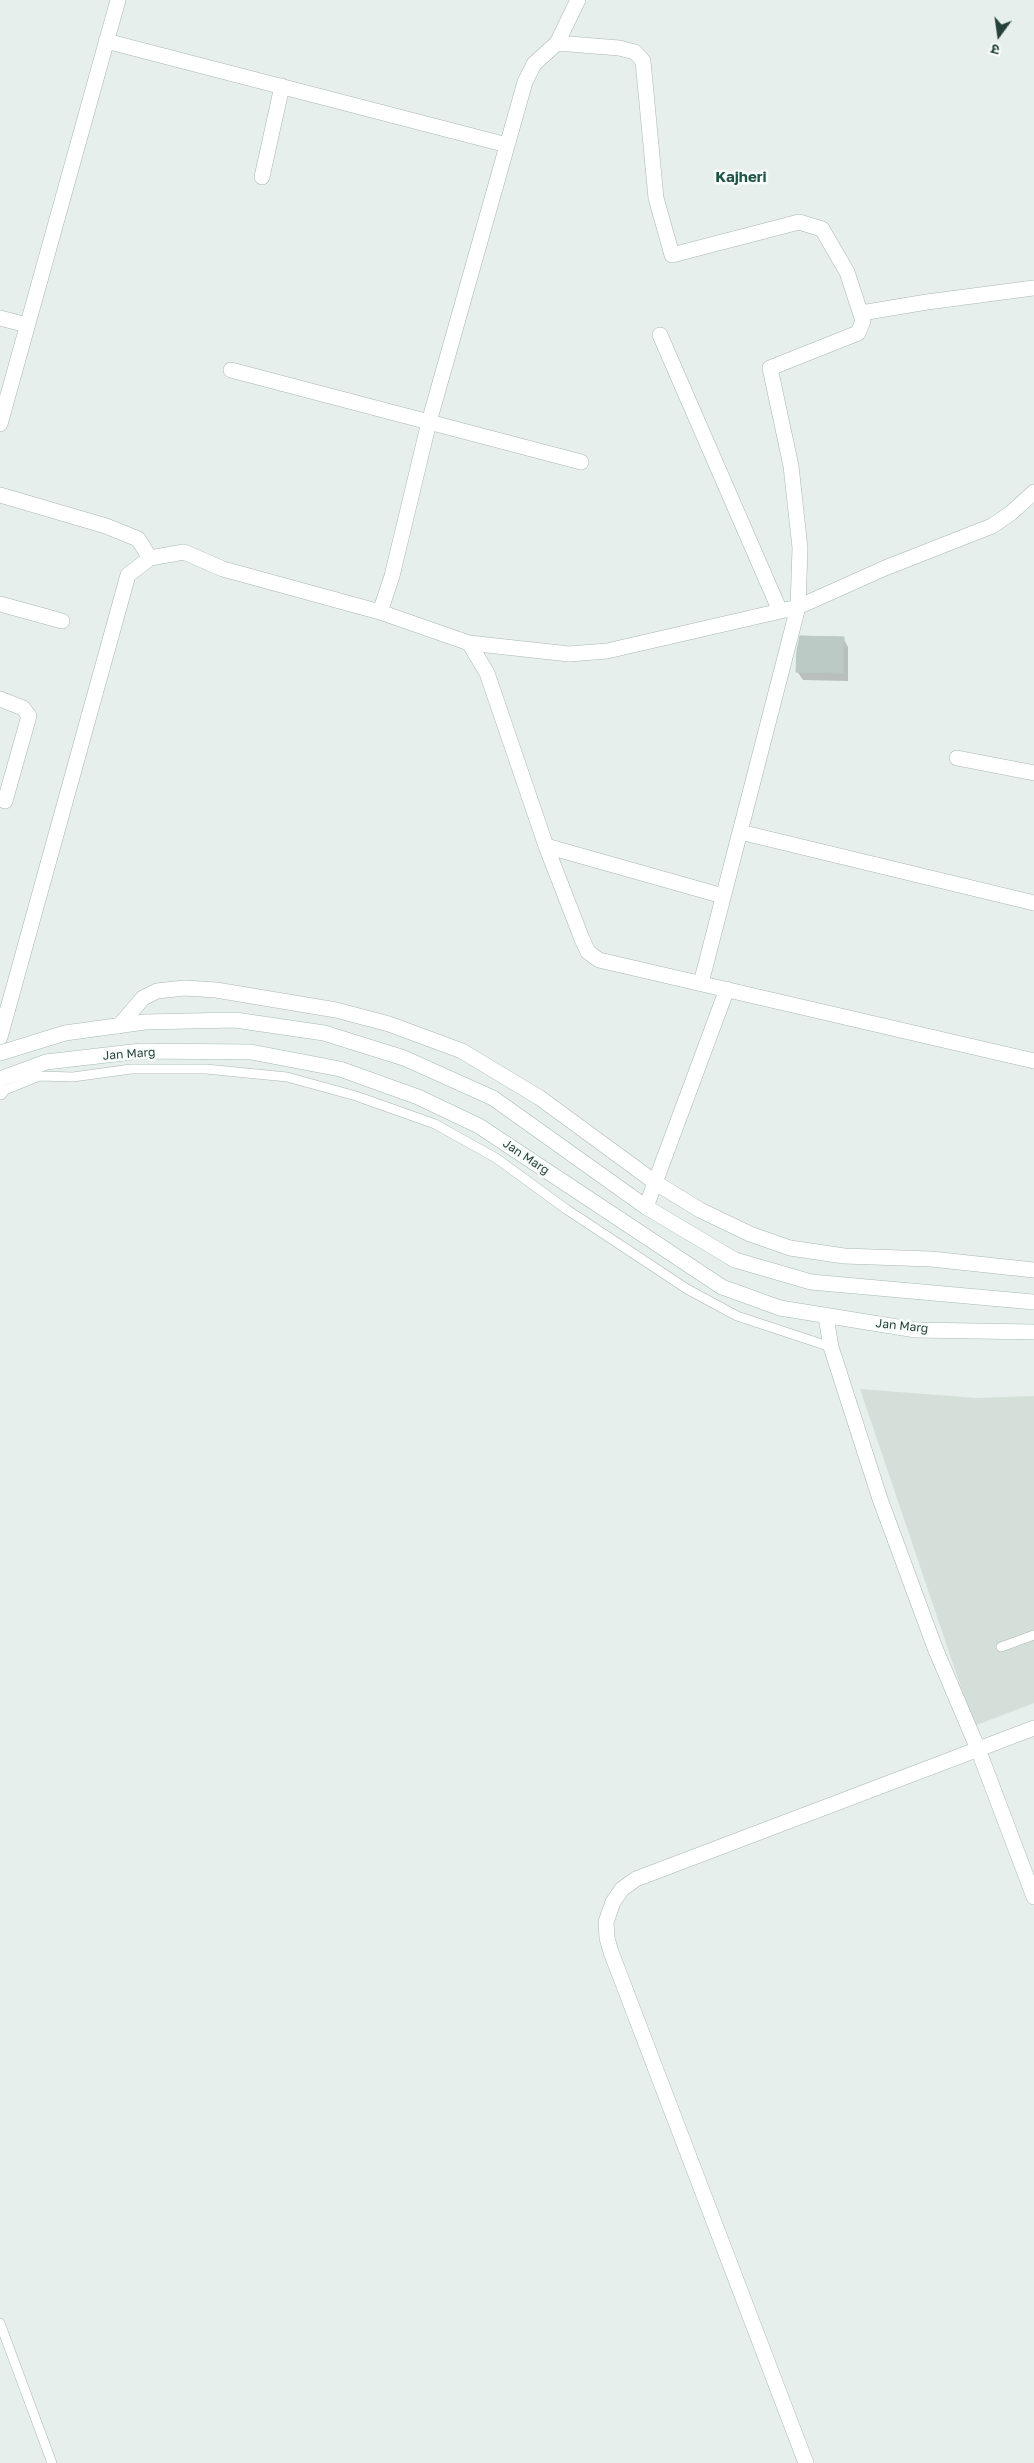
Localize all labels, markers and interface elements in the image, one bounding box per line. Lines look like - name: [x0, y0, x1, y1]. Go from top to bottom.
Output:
- north arrow: [974, 10, 1024, 60]
- text: उ: [989, 41, 1001, 59]
- district label: Kajheri: [715, 168, 767, 186]
- street label: Jan Marg: [102, 1045, 156, 1063]
- street label: Jan Marg: [500, 1136, 552, 1178]
- street label: Jan Marg: [875, 1316, 929, 1336]

